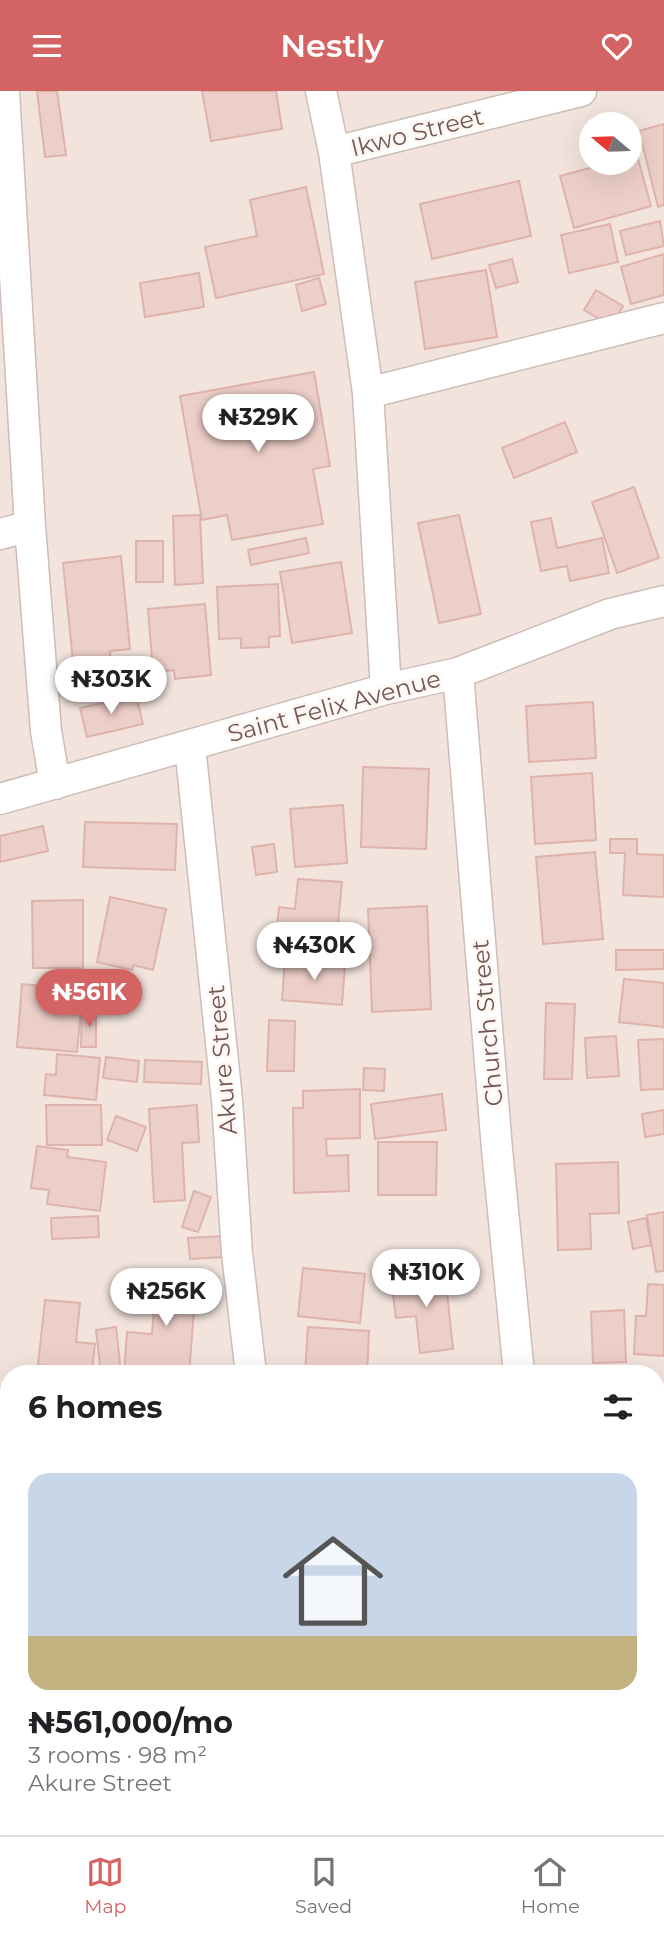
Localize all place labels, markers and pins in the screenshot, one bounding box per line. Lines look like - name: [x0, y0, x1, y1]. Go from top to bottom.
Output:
- pin: ₦329K: [209, 395, 307, 454]
- pin: ₦303K: [62, 657, 160, 716]
- pin: ₦430K: [265, 923, 363, 982]
- pin: ₦561K: [40, 969, 138, 1029]
- pin: ₦310K: [377, 1249, 475, 1309]
- pin: ₦256K: [117, 1269, 215, 1328]

